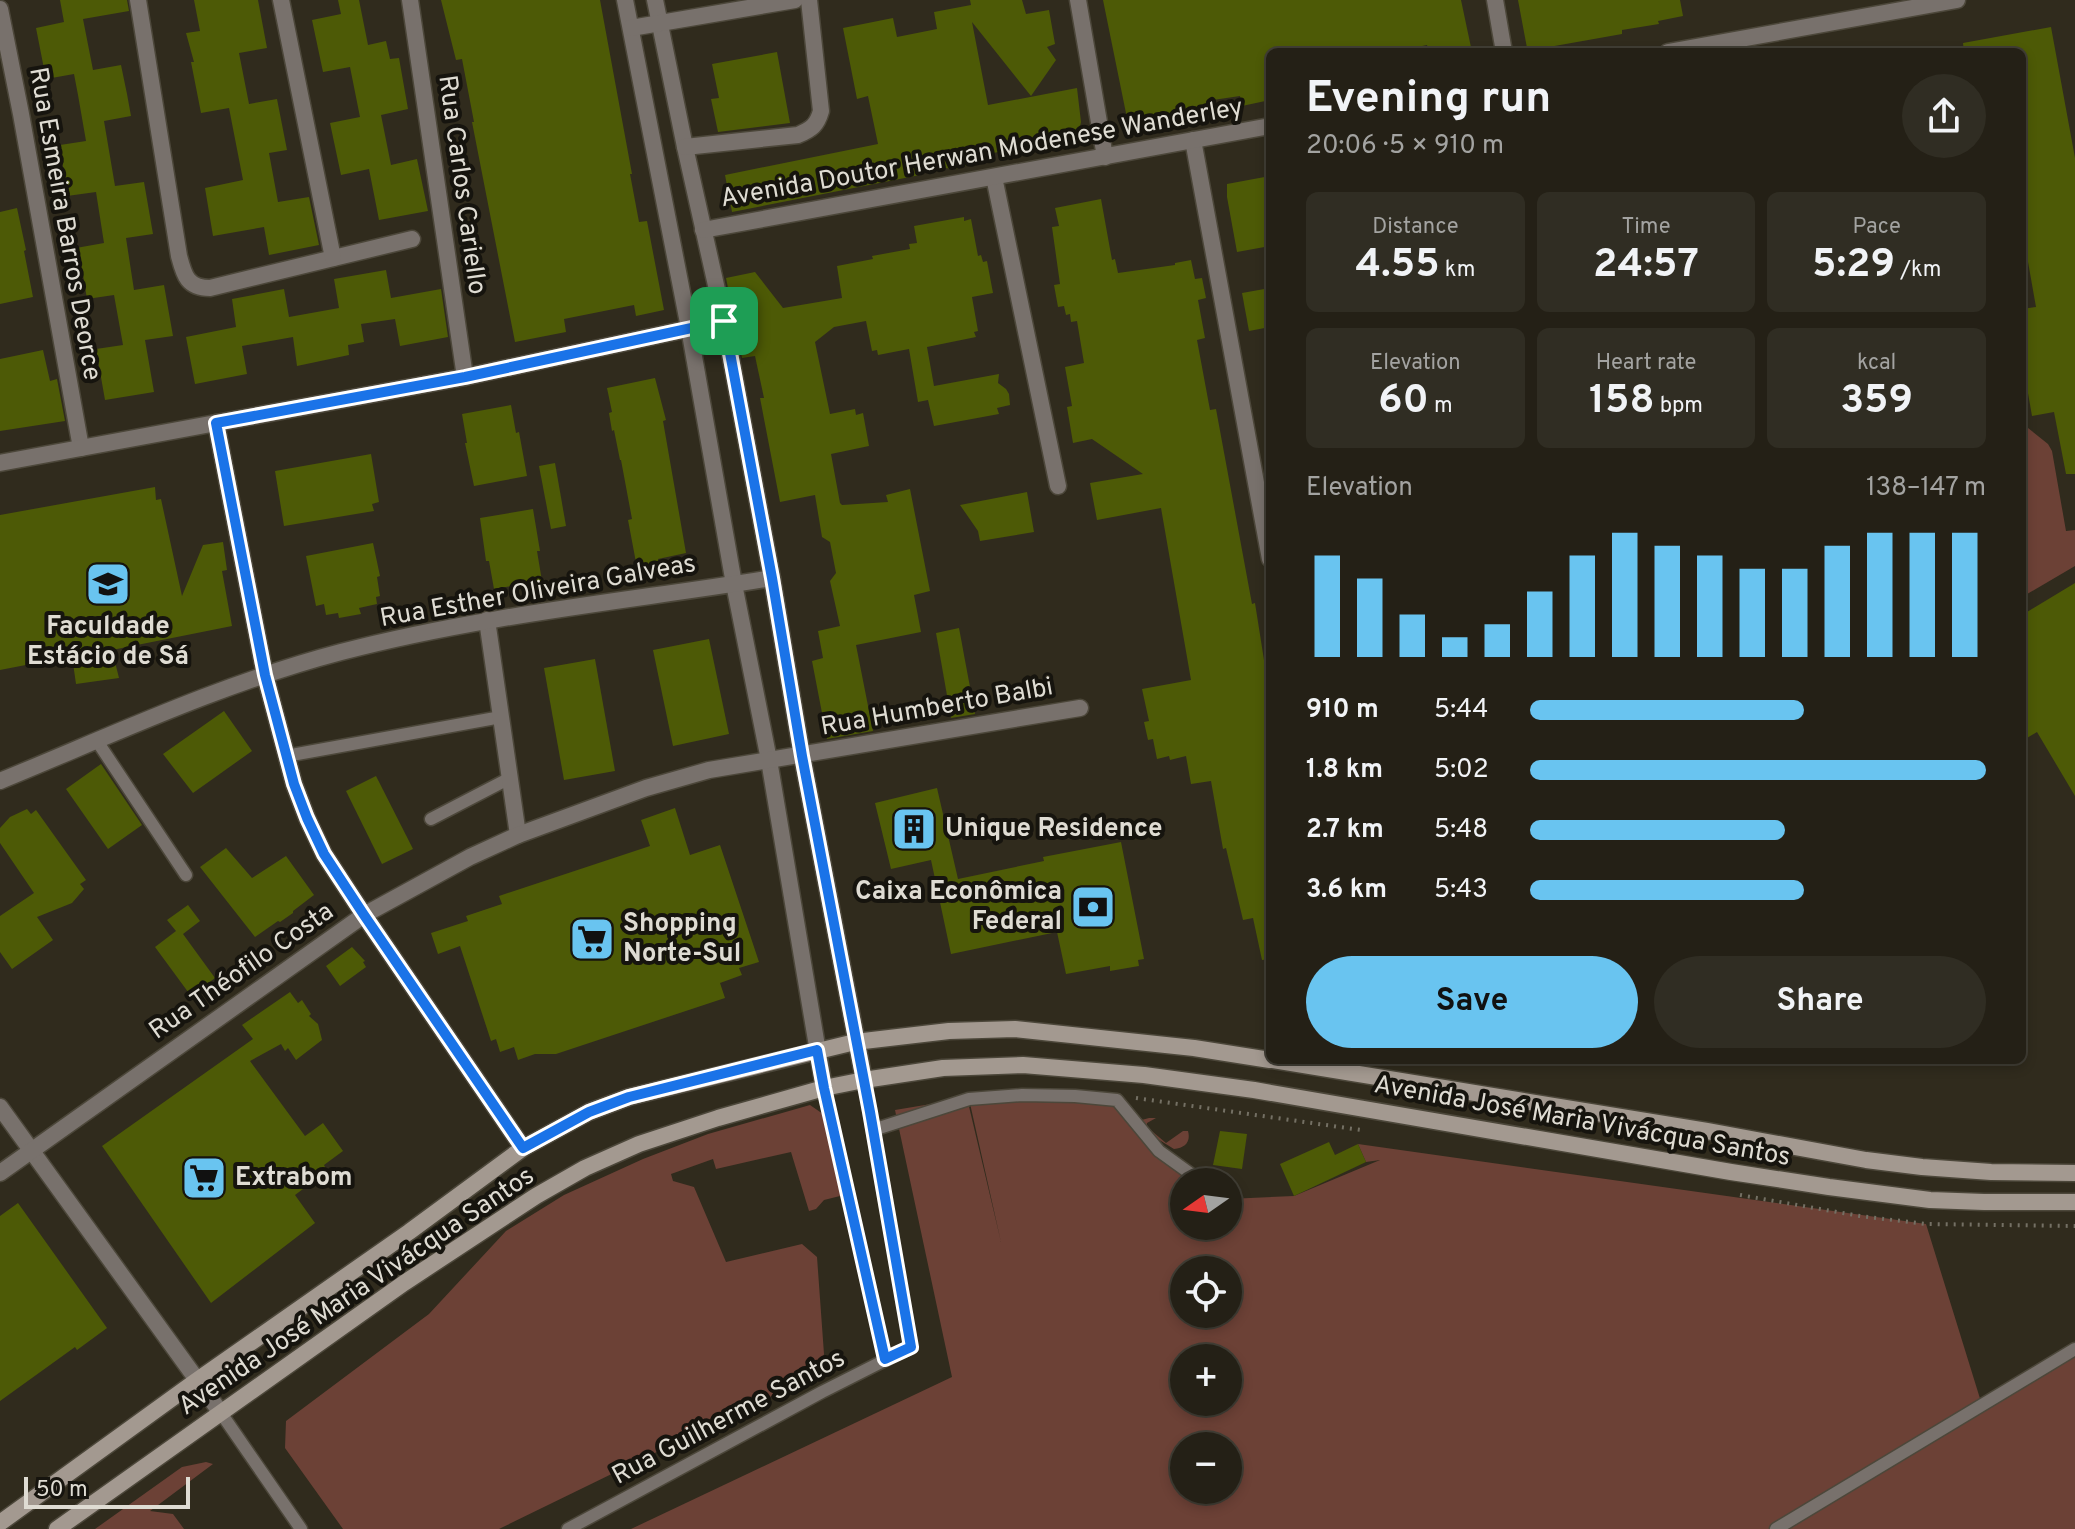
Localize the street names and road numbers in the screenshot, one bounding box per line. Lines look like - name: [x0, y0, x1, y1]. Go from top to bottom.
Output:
- street label: Rua Esmeira Barros Deorce: [20, 65, 108, 383]
- street label: Rua Carlos Cariello: [429, 73, 493, 297]
- street label: Avenida Doutor Herwan Modenese Wanderley: [718, 92, 1246, 216]
- street label: Rua Esther Oliveira Galveas: [377, 548, 699, 636]
- street label: Rua Humberto Balbi: [818, 671, 1056, 745]
- street label: Rua Théofilo Costa: [143, 896, 341, 1048]
- street label: Avenida José Maria Vivácqua Santos: [1371, 1069, 1793, 1175]
- street label: Avenida José Maria Vivácqua Santos: [173, 1160, 541, 1424]
- street label: Rua Guilherme Santos: [607, 1343, 851, 1493]

